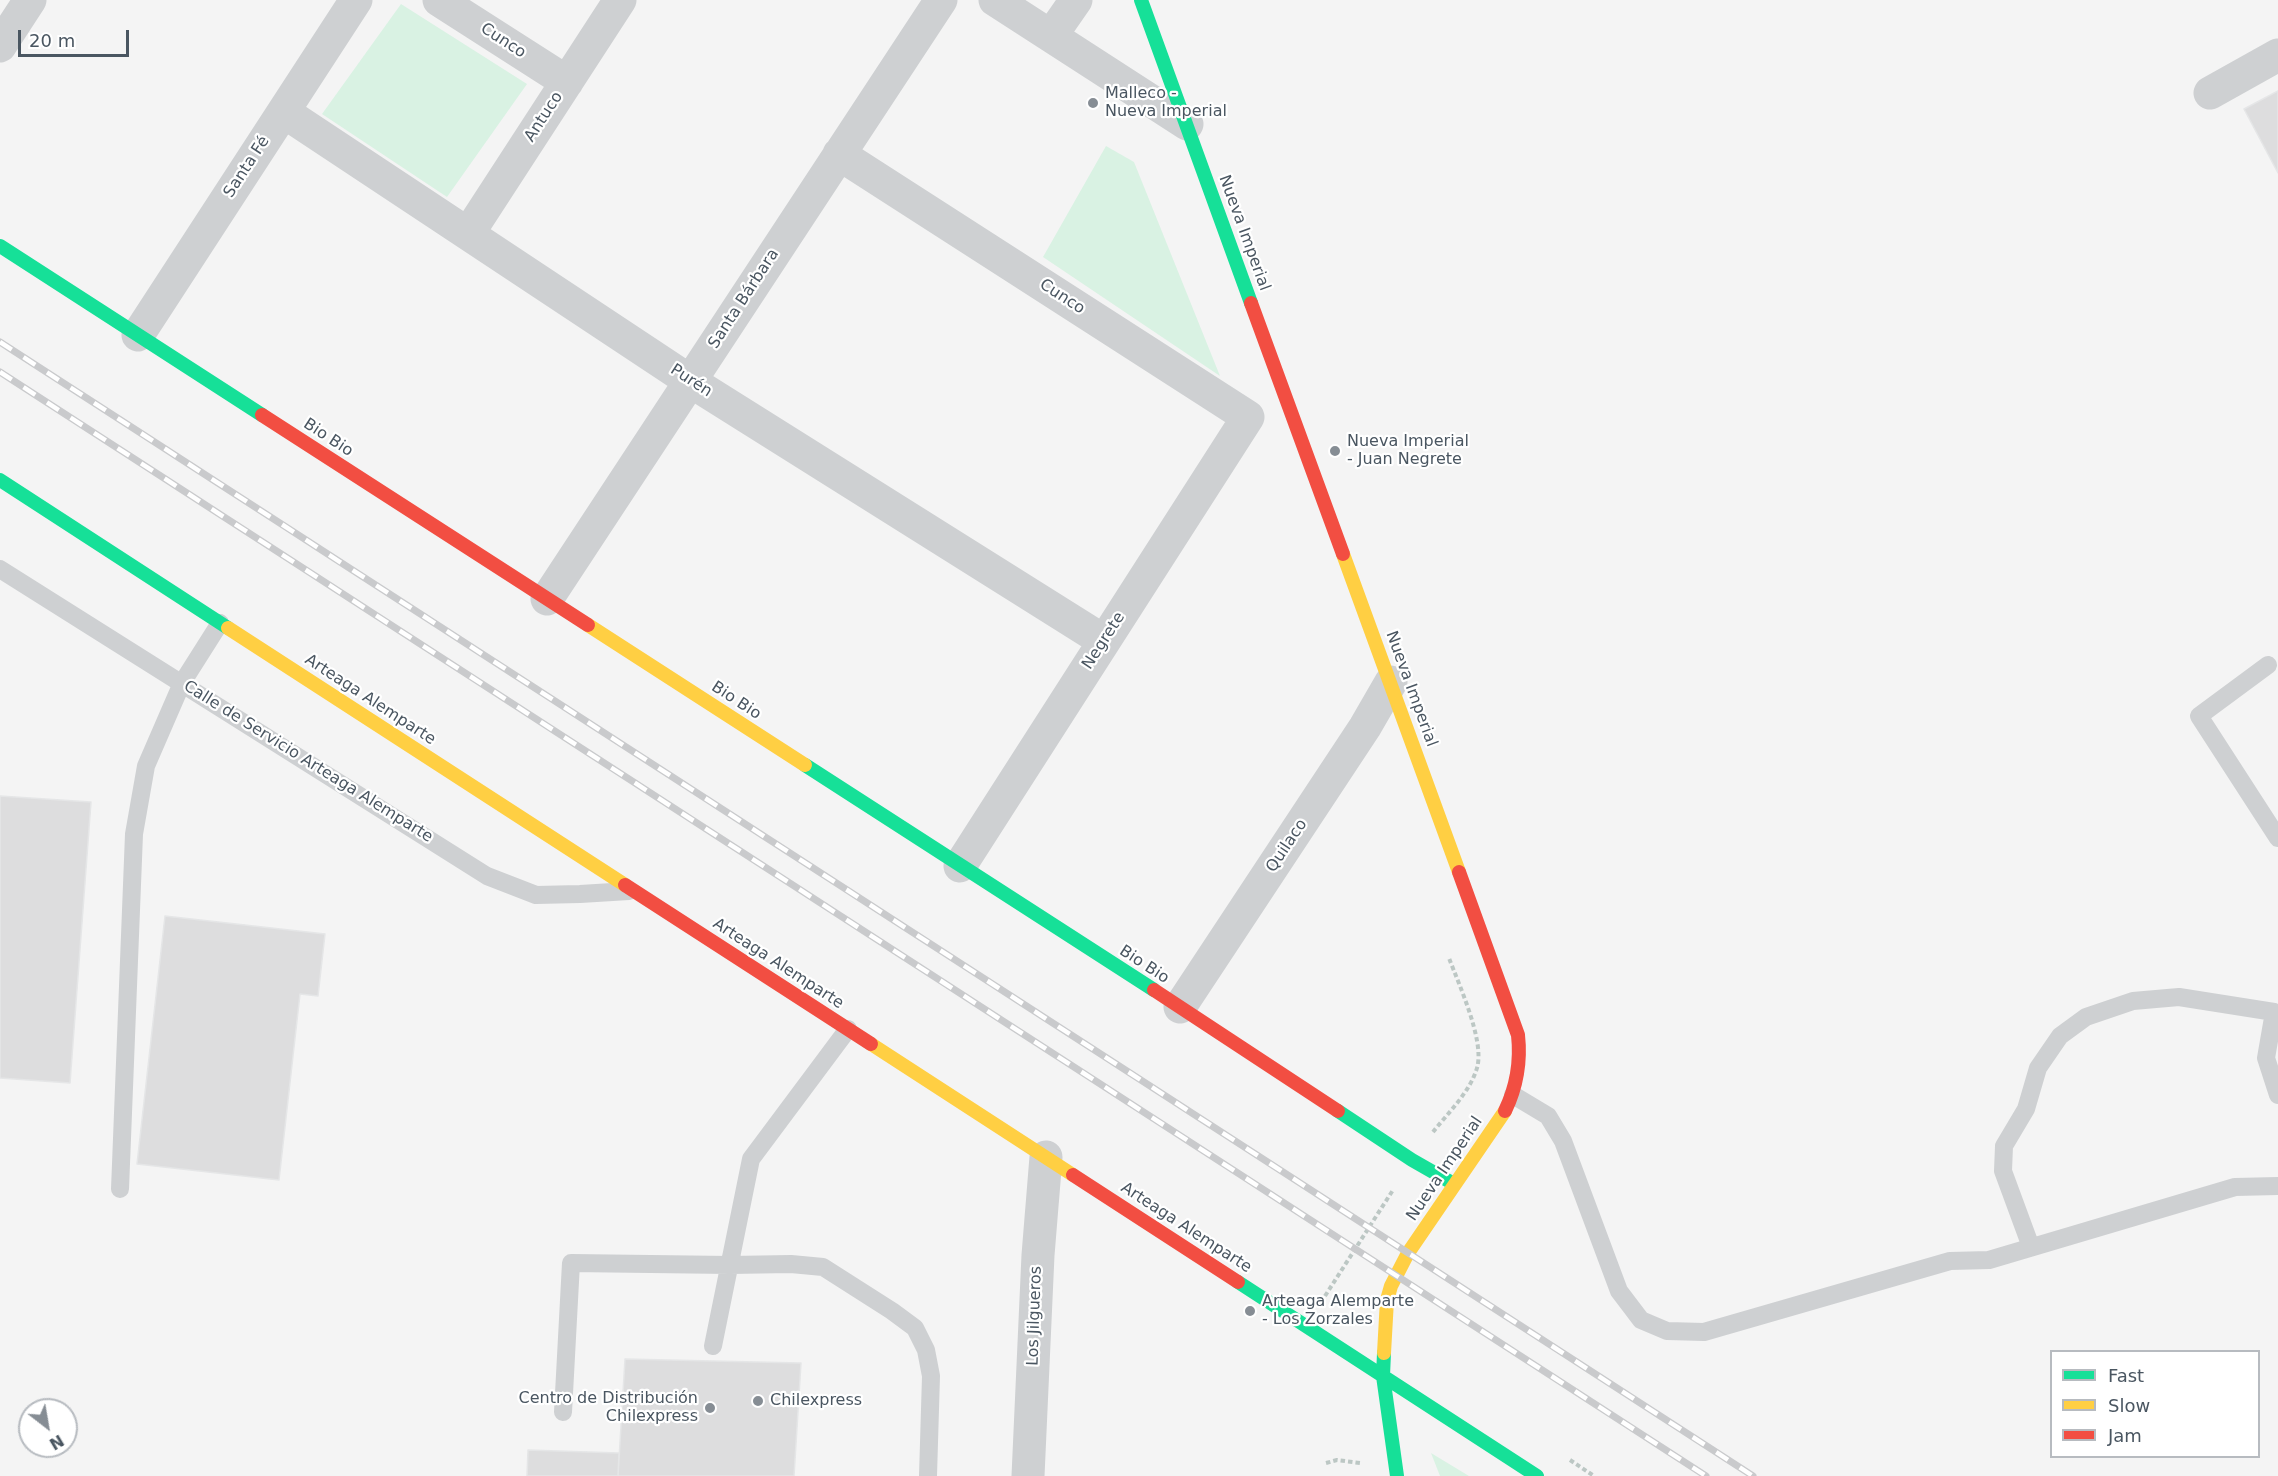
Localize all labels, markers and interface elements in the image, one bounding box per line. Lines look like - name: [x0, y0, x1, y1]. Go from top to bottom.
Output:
- scale bar: [21, 18, 132, 56]
- street label: Cunco: [477, 19, 529, 63]
- text: 20 m: [29, 30, 75, 51]
- place label: Malleco - Nueva Imperial: [1105, 84, 1227, 122]
- street label: Antuco: [521, 88, 567, 146]
- marker: Malleco - Nueva Imperial: [1086, 96, 1100, 110]
- street label: Santa Fé: [220, 133, 274, 201]
- street label: Nueva Imperial: [1214, 172, 1274, 294]
- street label: Santa Bárbara: [705, 246, 783, 352]
- street label: Cunco: [1036, 275, 1088, 319]
- street label: Purén: [667, 360, 715, 402]
- street label: Bio Bio: [299, 415, 357, 461]
- place label: Nueva Imperial - Juan Negrete: [1347, 432, 1469, 470]
- marker: Nueva Imperial - Juan Negrete: [1328, 444, 1342, 458]
- street label: Negrete: [1078, 609, 1130, 673]
- street label: Nueva Imperial: [1381, 628, 1441, 750]
- street label: Arteaga Alemparte: [301, 651, 439, 749]
- street label: Calle de Servicio Arteaga Alemparte: [180, 677, 436, 847]
- street label: Bio Bio: [707, 678, 765, 724]
- street label: Quilaco: [1262, 816, 1312, 876]
- street label: Arteaga Alemparte: [709, 915, 847, 1013]
- street label: Bio Bio: [1115, 942, 1173, 988]
- street label: Nueva Imperial: [1403, 1113, 1487, 1225]
- street label: Arteaga Alemparte: [1117, 1179, 1255, 1277]
- street label: Los Jilgueros: [1024, 1266, 1046, 1366]
- place label: Arteaga Alemparte - Los Zorzales: [1262, 1292, 1414, 1330]
- marker: Arteaga Alemparte - Los Zorzales: [1243, 1304, 1257, 1318]
- legend: [2050, 1350, 2260, 1458]
- text: Fast: [2108, 1365, 2144, 1386]
- place label: Centro de Distribución Chilexpress: [519, 1389, 698, 1427]
- place label: Chilexpress: [770, 1391, 862, 1411]
- marker: Chilexpress: [751, 1394, 765, 1408]
- text: Slow: [2108, 1395, 2150, 1416]
- north arrow: [18, 1398, 78, 1458]
- marker: Centro de Distribución Chilexpress: [703, 1401, 717, 1415]
- text: Jam: [2108, 1425, 2142, 1446]
- text: N: [46, 1431, 67, 1454]

